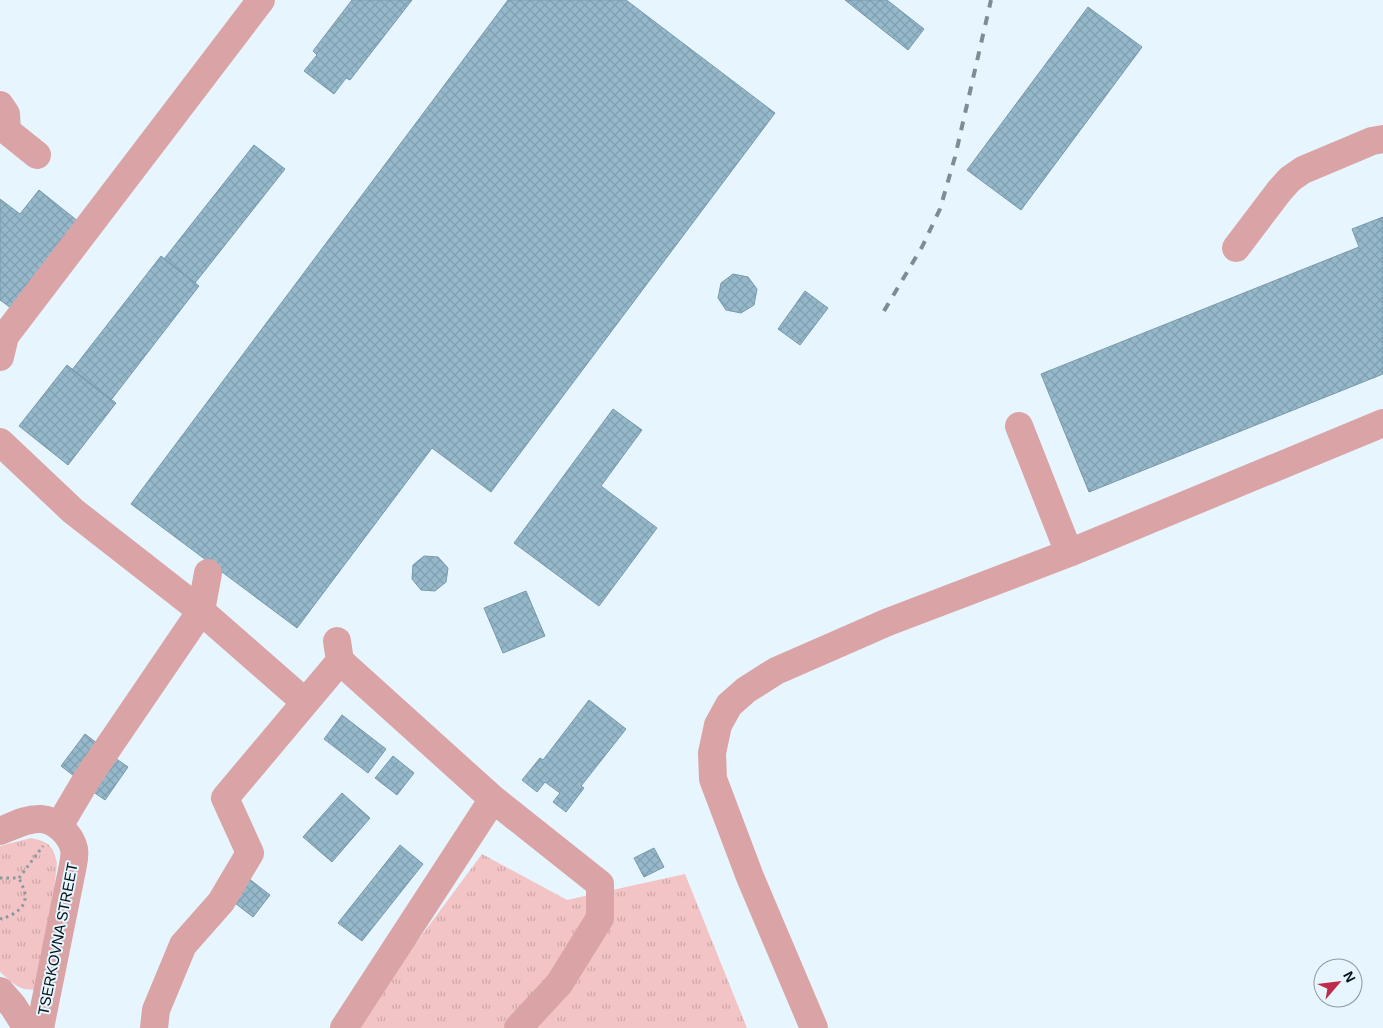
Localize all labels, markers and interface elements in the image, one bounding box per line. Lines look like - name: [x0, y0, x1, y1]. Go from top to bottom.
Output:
- street label: TSERKOVNA STREET: [34, 861, 81, 1017]
- north arrow: [1313, 958, 1363, 1008]
- text: N: [1340, 969, 1359, 985]

